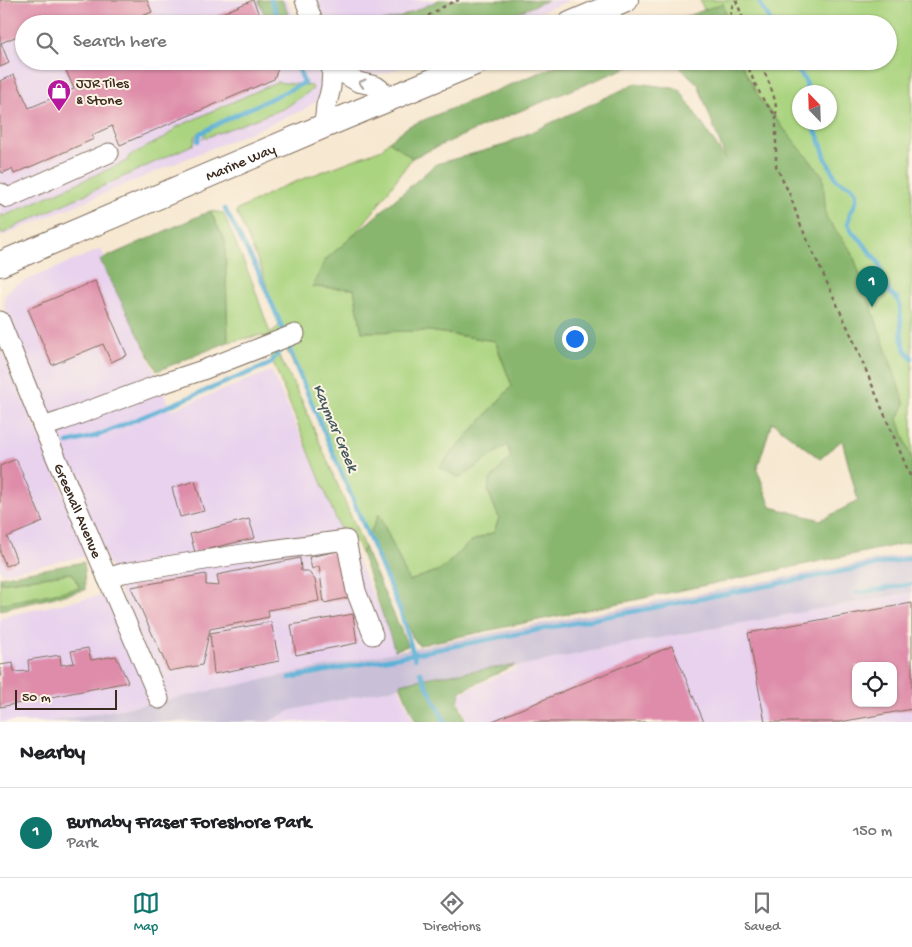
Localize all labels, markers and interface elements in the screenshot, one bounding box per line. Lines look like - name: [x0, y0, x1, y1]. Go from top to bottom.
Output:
- search box: [15, 15, 897, 70]
- icon: search: [33, 29, 61, 57]
- text: Search here: [73, 31, 167, 54]
- place label: JJR Tiles & Stone: [76, 75, 129, 110]
- shop icon: JJR Tiles & Stone: [46, 78, 72, 112]
- one-way arrow: [359, 78, 367, 88]
- north arrow: [792, 85, 837, 130]
- street label: Marine Way: [203, 140, 279, 186]
- pin: 1: [856, 266, 888, 307]
- your location: [562, 326, 588, 352]
- water label: Kaymar Creek: [307, 382, 361, 477]
- street label: Greenall Avenue: [49, 461, 105, 561]
- map controls: [852, 662, 897, 707]
- button: locate: [852, 662, 897, 707]
- scale bar: [15, 687, 118, 710]
- text: 50 m: [22, 690, 51, 707]
- text: Nearby: [20, 742, 85, 767]
- text: Burnaby Fraser Foreshore Park: [67, 812, 311, 835]
- text: 1: [33, 823, 39, 842]
- text: 150 m: [853, 823, 892, 842]
- text: Park: [67, 835, 98, 854]
- tab: Map: [132, 889, 160, 936]
- tab: Directions: [424, 889, 481, 936]
- tab: Saved: [744, 889, 780, 936]

